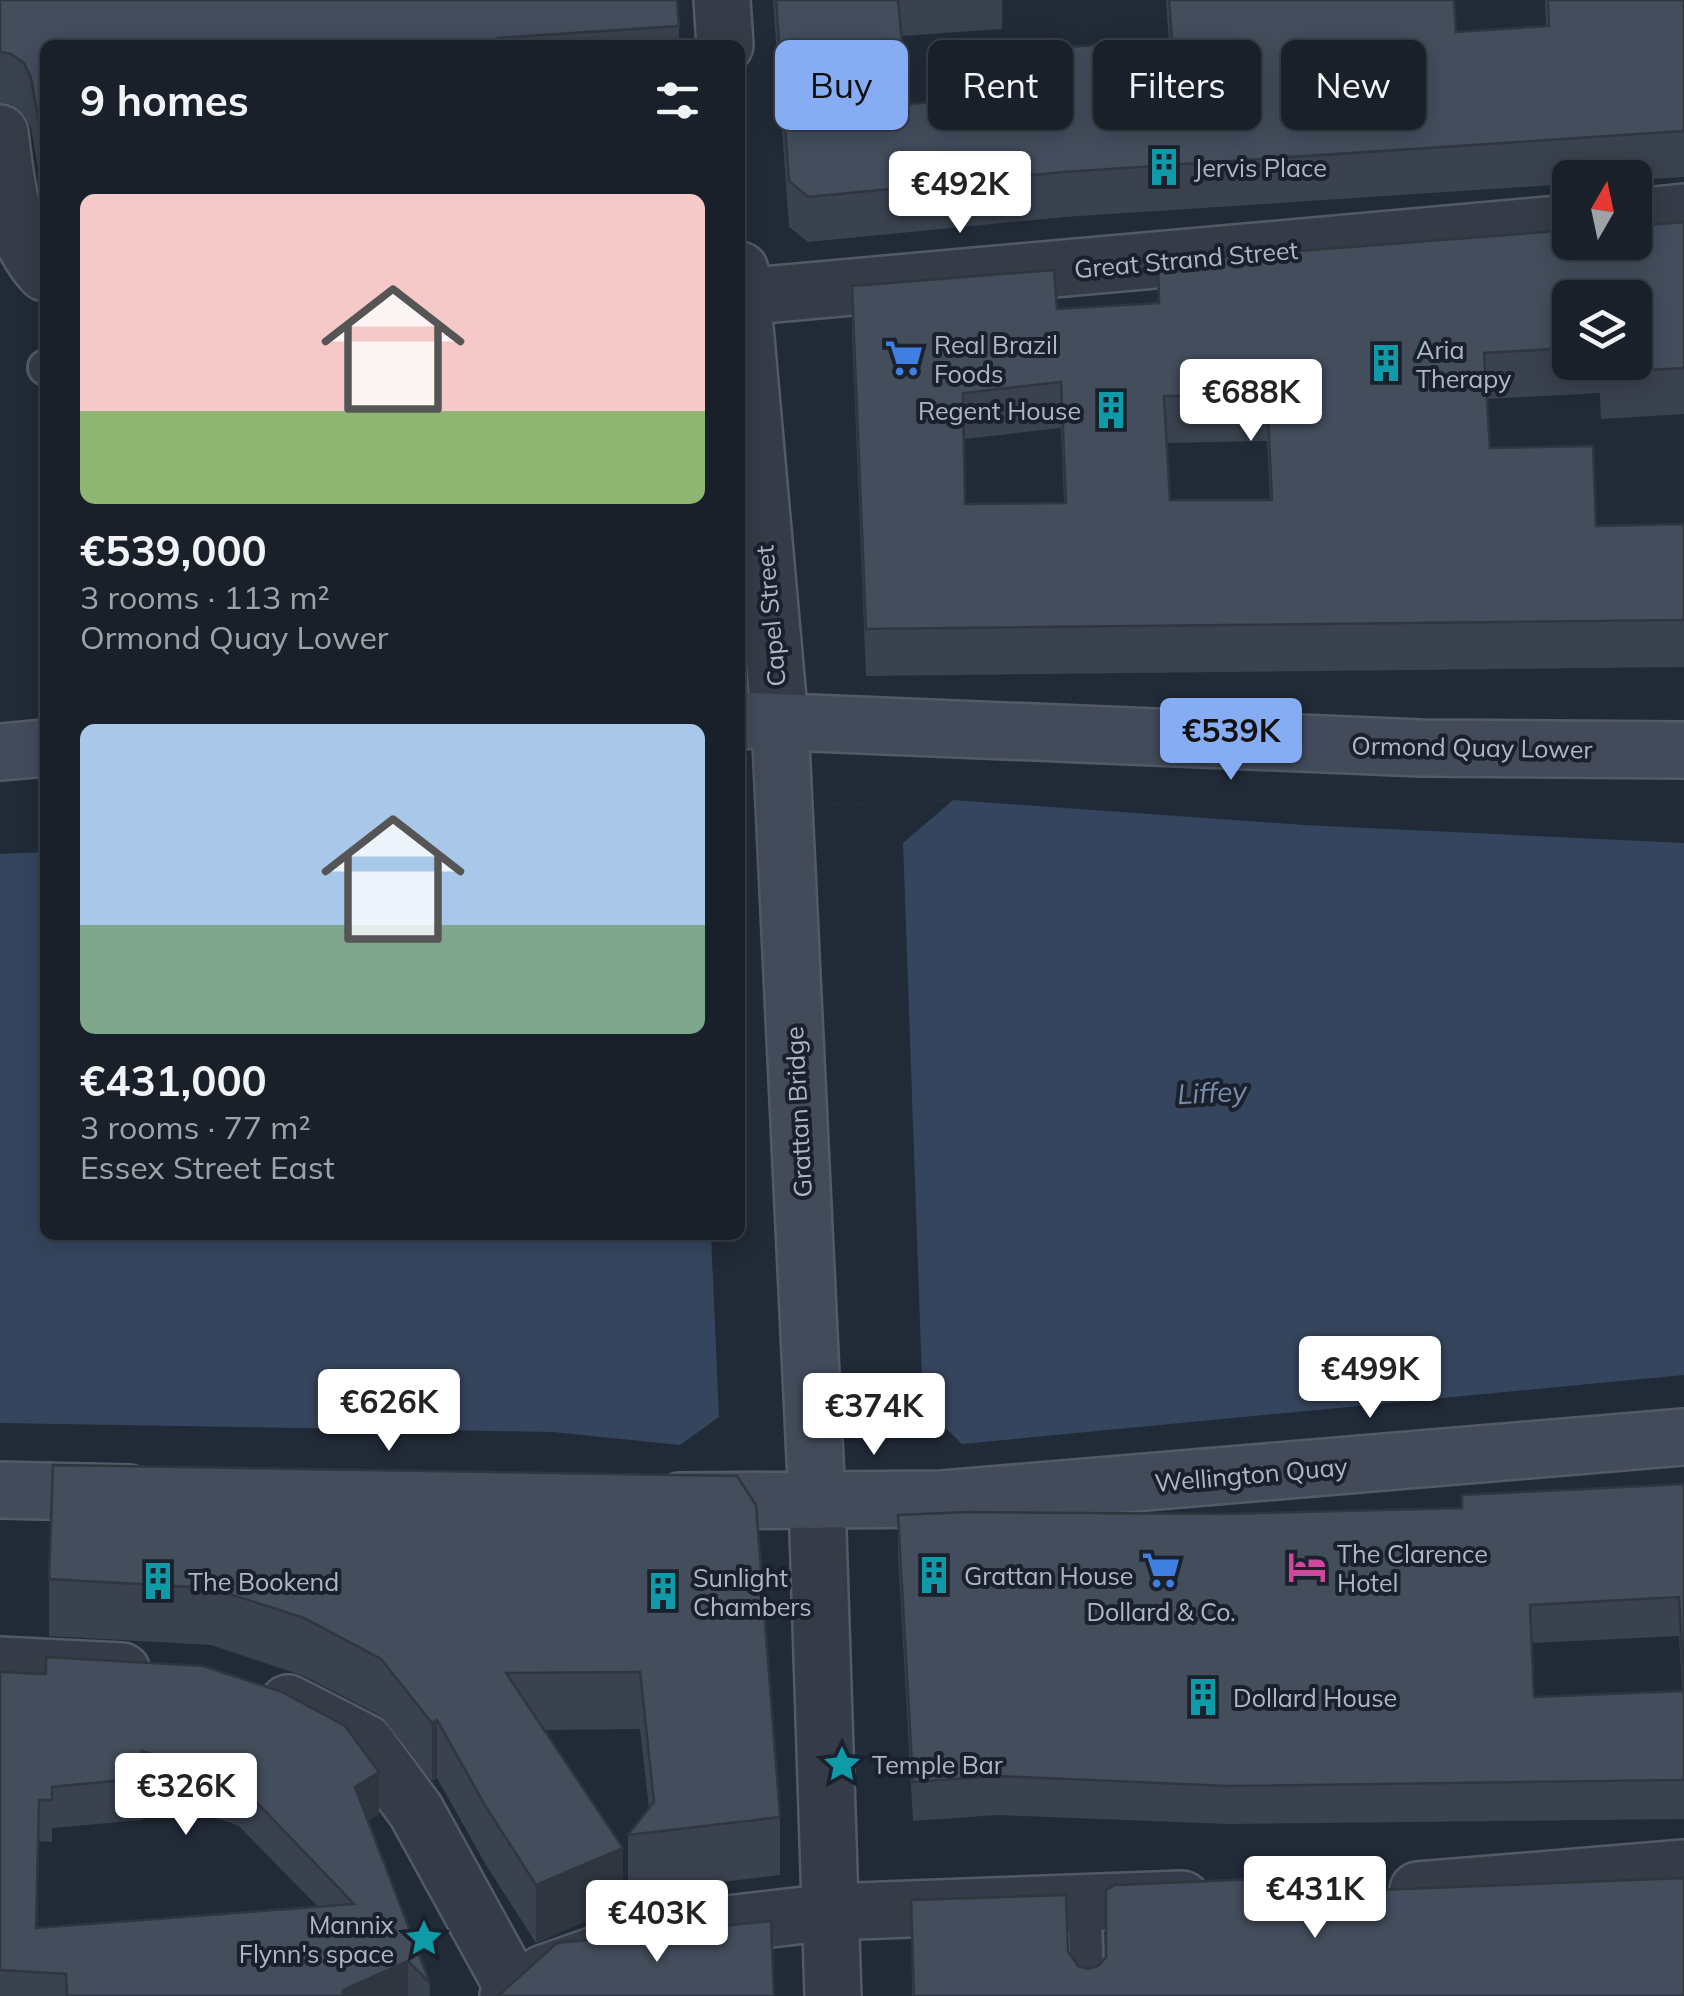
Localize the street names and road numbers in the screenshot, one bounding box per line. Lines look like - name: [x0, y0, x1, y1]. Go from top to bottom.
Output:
- street label: Great Strand Street: [1073, 234, 1299, 284]
- street label: Capel Street: [748, 544, 792, 688]
- street label: Ormond Quay Lower: [1351, 729, 1593, 765]
- street label: Grattan Bridge: [778, 1026, 818, 1198]
- street label: Wellington Quay: [1153, 1450, 1349, 1498]

